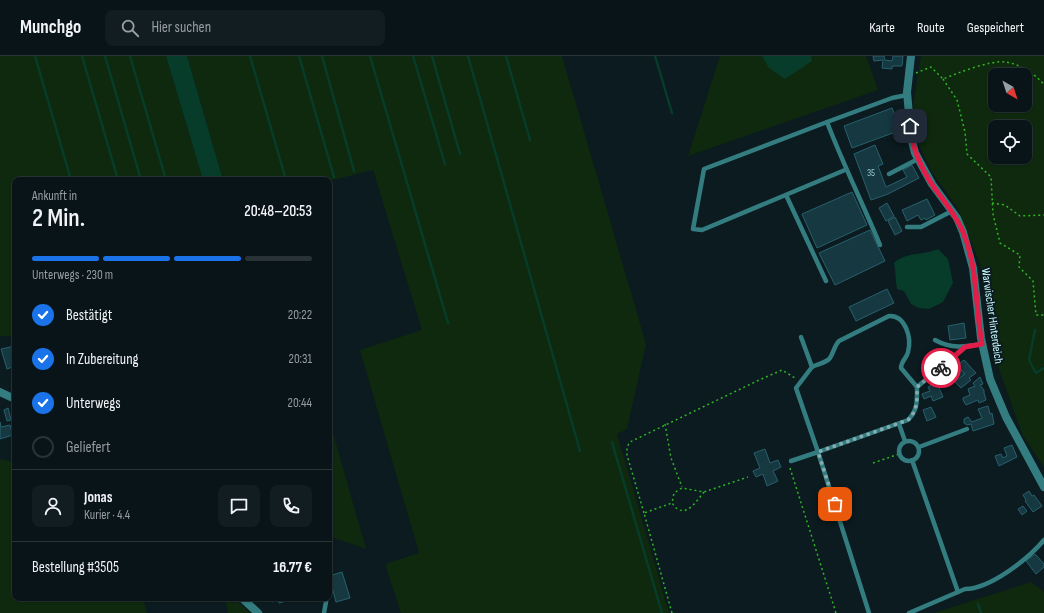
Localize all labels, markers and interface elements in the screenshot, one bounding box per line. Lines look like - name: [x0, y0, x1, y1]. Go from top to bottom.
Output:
- search box: [105, 10, 385, 46]
- text: Munchgo: [20, 16, 81, 39]
- icon: search: [119, 17, 141, 39]
- text: Hier suchen: [151, 18, 211, 37]
- text: Karte: [869, 19, 895, 36]
- text: Route: [917, 19, 945, 36]
- text: Gespeichert: [967, 19, 1024, 36]
- north arrow: [988, 68, 1032, 112]
- map controls: [988, 68, 1032, 164]
- pin: [893, 109, 927, 143]
- icon: home: [899, 115, 921, 137]
- button: locate: [988, 120, 1032, 164]
- house number: 35: [867, 167, 875, 179]
- text: Ankunft in: [32, 188, 77, 204]
- text: 20:48–20:53: [244, 202, 312, 221]
- text: 2 Min.: [32, 203, 85, 234]
- text: Unterwegs · 230 m: [32, 267, 113, 283]
- street label: Warwischer Hinterdeich: [978, 267, 1006, 365]
- icon: check: [32, 304, 54, 326]
- text: Bestätigt: [66, 306, 112, 325]
- text: 20:22: [288, 307, 312, 323]
- icon: check: [32, 348, 54, 370]
- courier: [921, 348, 961, 388]
- text: In Zubereitung: [66, 350, 139, 369]
- text: 20:31: [289, 351, 312, 367]
- icon: bike: [930, 357, 952, 379]
- icon: check: [32, 392, 54, 414]
- text: Unterwegs: [66, 394, 121, 413]
- text: 20:44: [288, 395, 312, 411]
- text: Geliefert: [66, 438, 111, 457]
- button: person: [32, 485, 74, 527]
- button: chat: [218, 485, 260, 527]
- button: phone: [270, 485, 312, 527]
- pin: [818, 487, 852, 521]
- text: Jonas: [84, 488, 112, 507]
- icon: bag: [824, 493, 846, 515]
- text: Kurier · 4.4: [84, 507, 130, 523]
- text: Bestellung #3505: [32, 558, 119, 577]
- text: 16.77 €: [273, 558, 312, 577]

